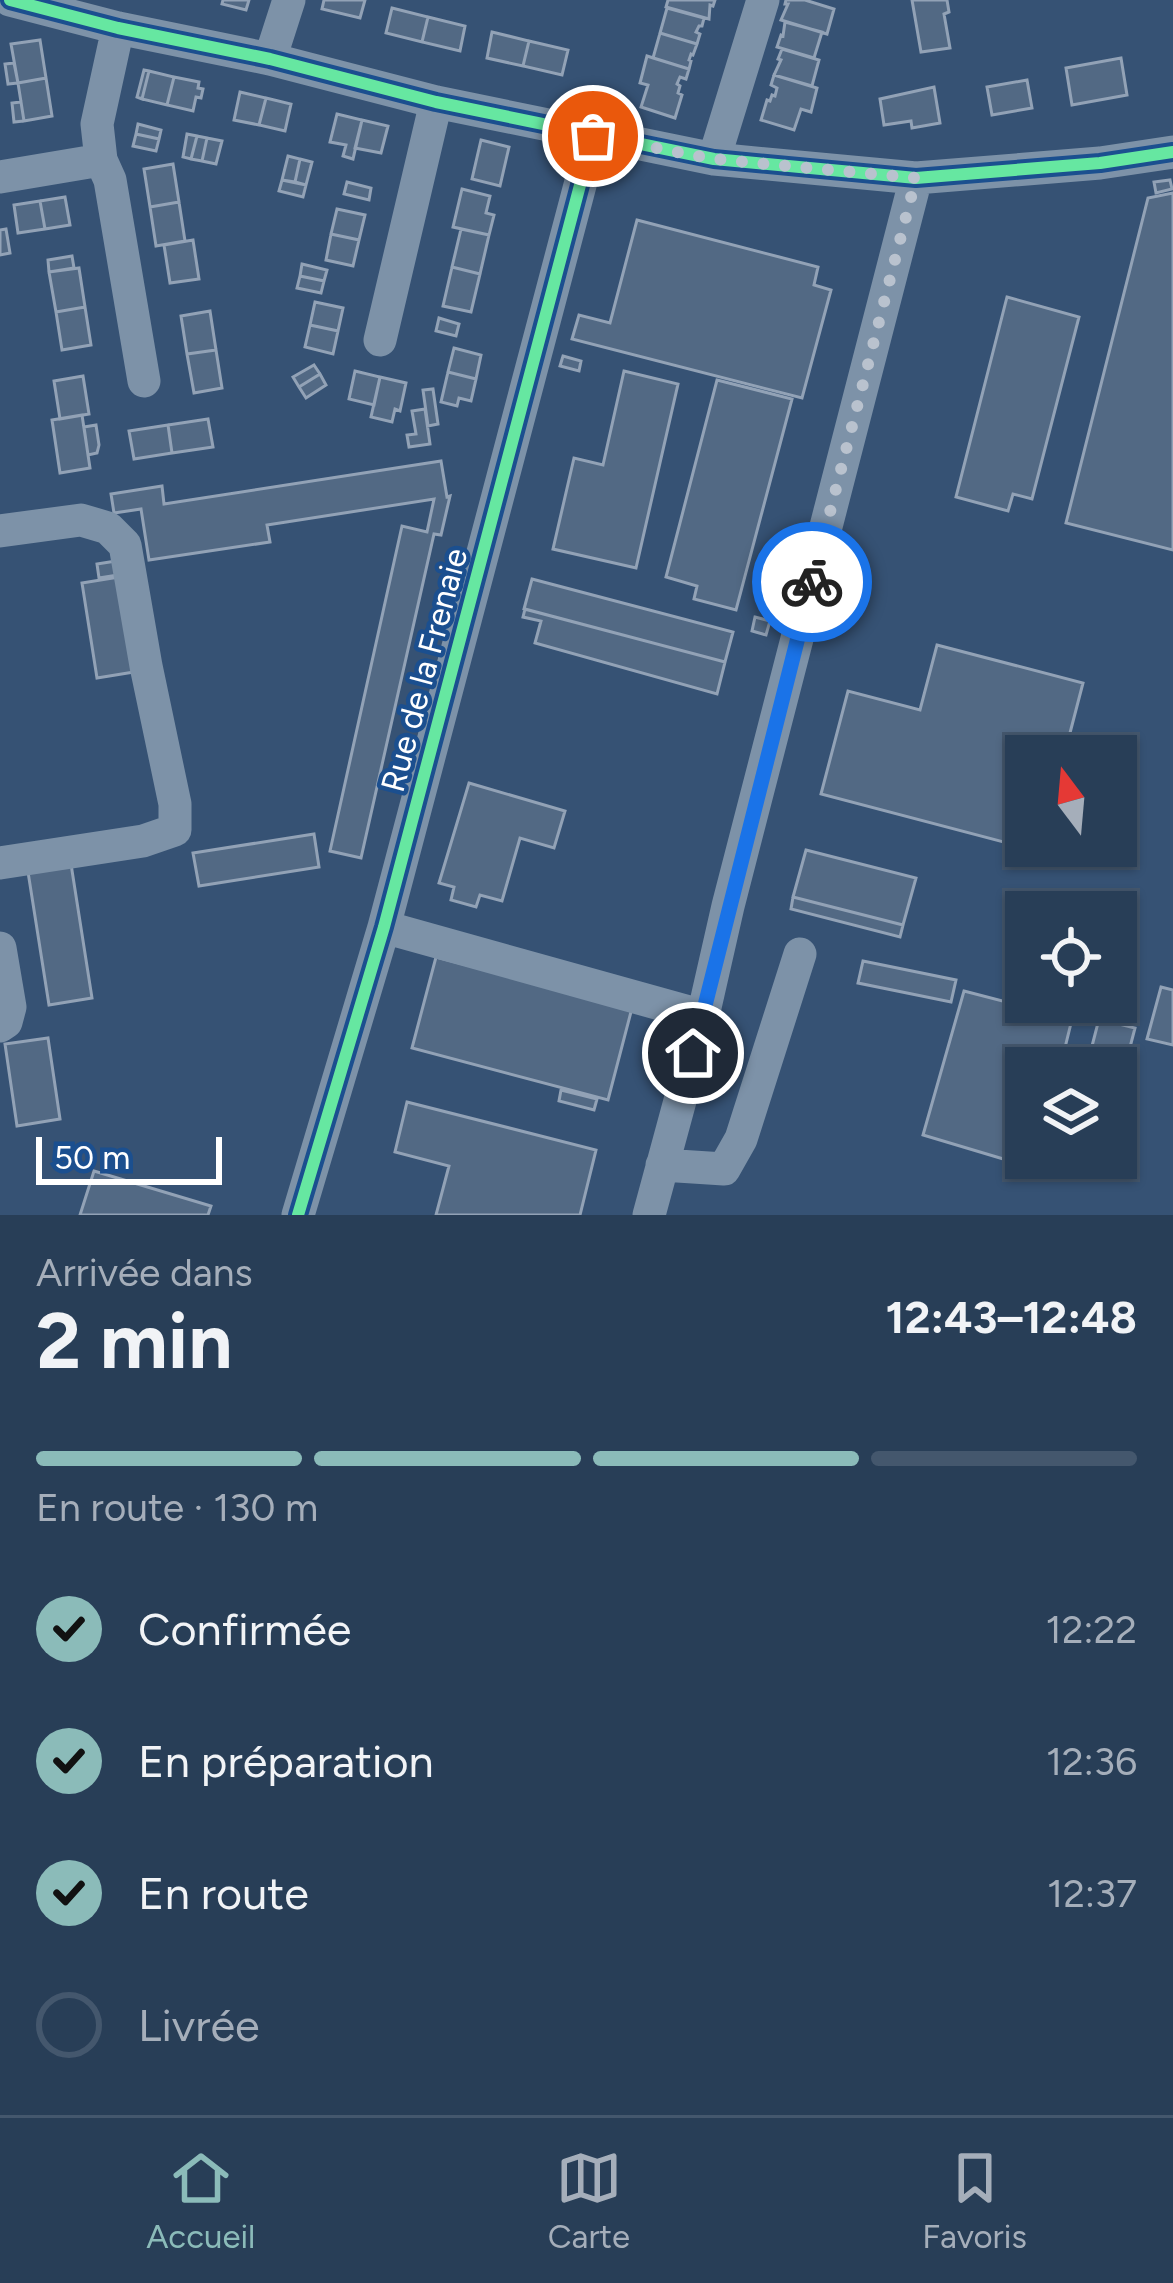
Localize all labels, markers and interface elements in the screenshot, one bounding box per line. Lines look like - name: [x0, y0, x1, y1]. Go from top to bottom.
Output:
- pin: [542, 85, 644, 187]
- icon: bag: [560, 103, 626, 169]
- courier: [752, 522, 872, 642]
- street label: Rue de la Frenaie: [373, 544, 475, 796]
- icon: bike: [779, 549, 845, 615]
- north arrow: [1005, 735, 1137, 867]
- map controls: [1005, 735, 1137, 1179]
- button: locate: [1005, 891, 1137, 1023]
- pin: [642, 1002, 744, 1104]
- icon: home: [660, 1020, 726, 1086]
- button: layers: [1005, 1047, 1137, 1179]
- scale bar: [36, 1131, 222, 1184]
- text: 50 m: [54, 1138, 130, 1177]
- text: Arrivée dans: [36, 1249, 253, 1296]
- text: 12:43–12:48: [886, 1290, 1137, 1344]
- text: 2 min: [36, 1294, 232, 1388]
- text: En route · 130 m: [36, 1484, 318, 1531]
- icon: check: [36, 1596, 102, 1662]
- text: Confirmée: [138, 1602, 351, 1656]
- text: 12:22: [1046, 1606, 1137, 1653]
- icon: check: [36, 1728, 102, 1794]
- text: En préparation: [138, 1734, 434, 1788]
- text: 12:36: [1046, 1738, 1137, 1785]
- icon: check: [36, 1860, 102, 1926]
- text: En route: [138, 1866, 309, 1920]
- text: 12:37: [1047, 1870, 1137, 1917]
- text: Livrée: [138, 1998, 260, 2052]
- tab: Accueil: [146, 2145, 255, 2256]
- tab: Carte: [548, 2145, 630, 2256]
- tab: Favoris: [922, 2145, 1027, 2256]

